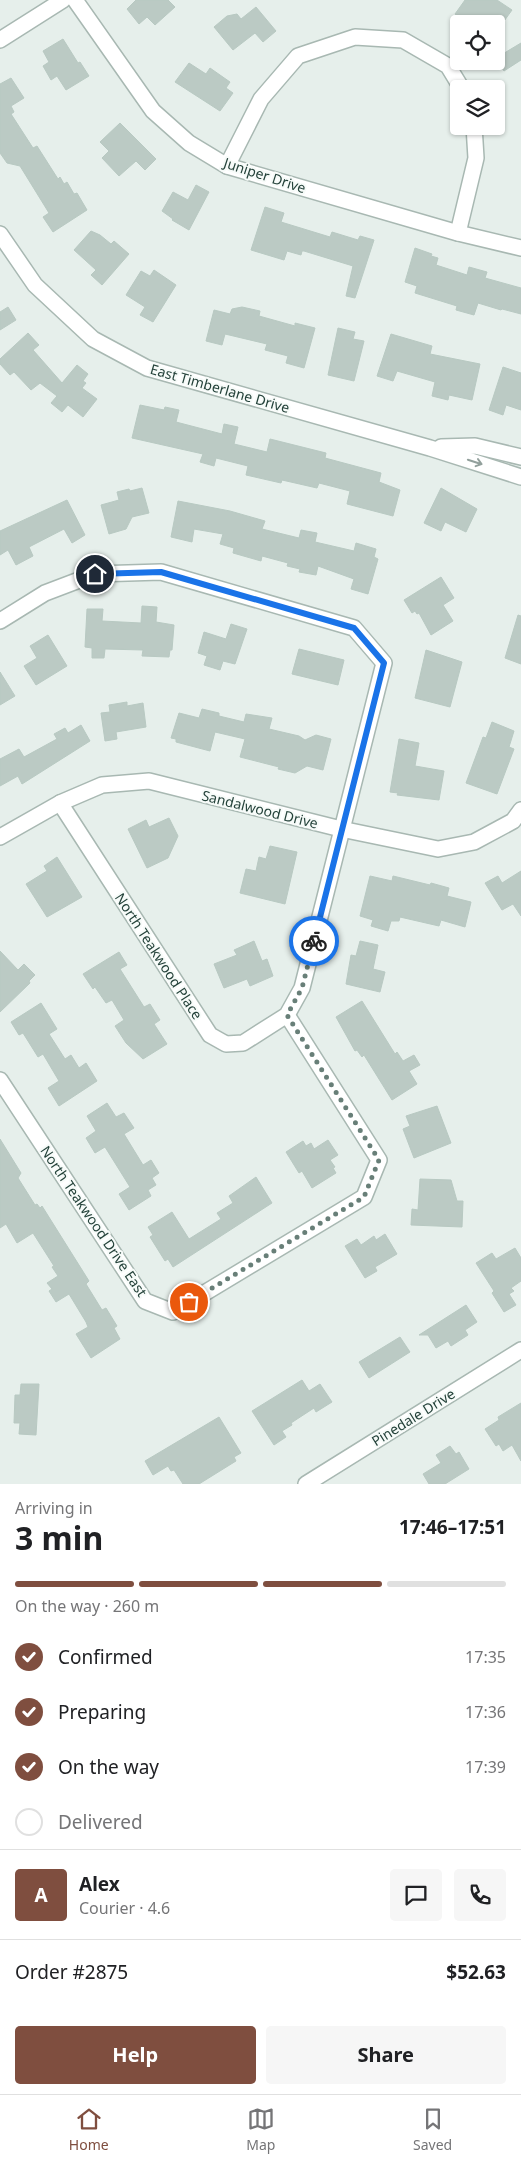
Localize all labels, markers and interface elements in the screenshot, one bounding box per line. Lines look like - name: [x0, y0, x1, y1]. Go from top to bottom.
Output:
- map controls: [450, 15, 505, 135]
- button: locate: [450, 15, 505, 70]
- button: layers: [450, 80, 505, 135]
- street label: Juniper Drive: [220, 152, 309, 197]
- street label: East Timberlane Drive: [148, 359, 292, 417]
- one-way arrow: [467, 458, 483, 468]
- pin: [74, 553, 116, 595]
- icon: home: [81, 560, 109, 588]
- street label: Sandalwood Drive: [200, 785, 320, 833]
- street label: North Teakwood Place: [111, 889, 207, 1023]
- courier: [289, 916, 339, 966]
- icon: bike: [300, 927, 328, 955]
- street label: North Teakwood Drive East: [36, 1142, 152, 1300]
- pin: [168, 1281, 210, 1323]
- icon: bag: [175, 1288, 203, 1316]
- street label: Pinedale Drive: [368, 1384, 458, 1450]
- text: Arriving in: [15, 1497, 93, 1519]
- text: 17:46–17:51: [399, 1514, 506, 1540]
- text: 3 min: [15, 1516, 103, 1559]
- text: On the way · 260 m: [15, 1595, 159, 1617]
- icon: check: [15, 1643, 43, 1671]
- text: Confirmed: [58, 1644, 153, 1670]
- text: 17:35: [465, 1646, 506, 1668]
- icon: check: [15, 1698, 43, 1726]
- text: Preparing: [58, 1699, 146, 1725]
- text: 17:36: [465, 1701, 506, 1723]
- icon: check: [15, 1753, 43, 1781]
- text: On the way: [58, 1754, 159, 1780]
- text: 17:39: [465, 1756, 506, 1778]
- text: Delivered: [58, 1809, 143, 1835]
- button: chat: [390, 1869, 442, 1921]
- button: phone: [454, 1869, 506, 1921]
- text: Alex: [79, 1871, 120, 1897]
- text: A: [34, 1882, 48, 1908]
- text: Courier · 4.6: [79, 1897, 170, 1919]
- text: Order #2875: [15, 1959, 128, 1985]
- text: $52.63: [446, 1959, 506, 1985]
- button: Help: [15, 2026, 256, 2084]
- button: Share: [266, 2026, 506, 2084]
- tab: Home: [69, 2105, 109, 2154]
- tab: Map: [246, 2105, 275, 2154]
- tab: Saved: [413, 2105, 452, 2154]

